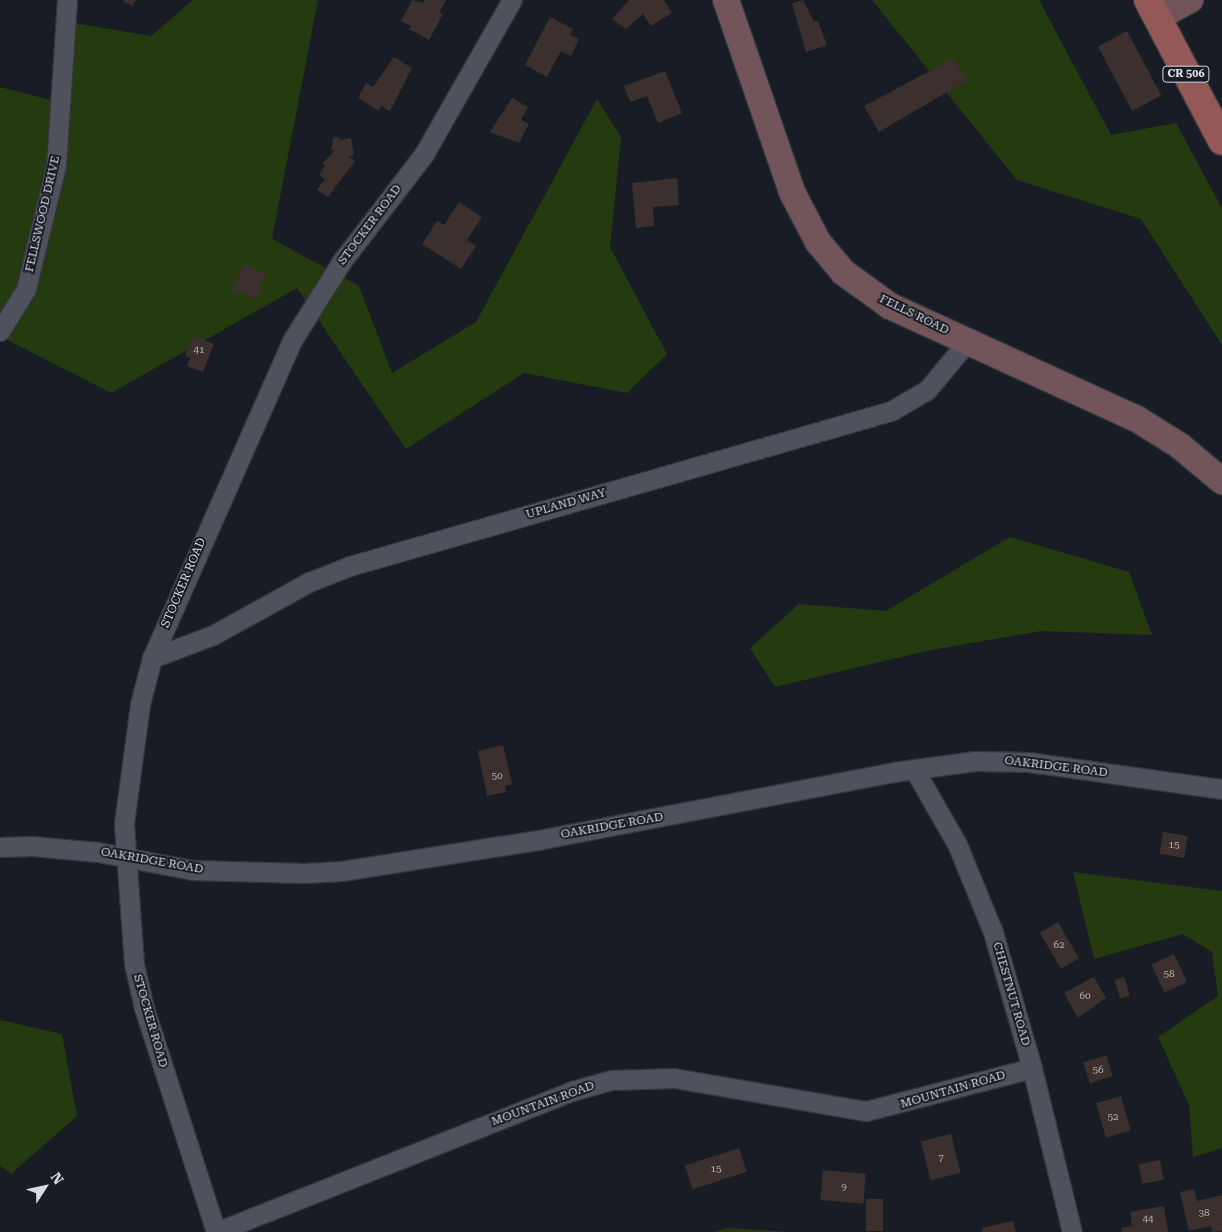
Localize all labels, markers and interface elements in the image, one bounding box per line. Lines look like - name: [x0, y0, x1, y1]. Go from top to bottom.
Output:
- road number: CR 506: [1162, 66, 1210, 82]
- street label: FELLSWOOD DRIVE: [23, 155, 63, 273]
- street label: STOCKER ROAD: [335, 182, 405, 268]
- street label: FELLS ROAD: [877, 292, 951, 338]
- house number: 41: [193, 344, 205, 356]
- street label: UPLAND WAY: [524, 486, 608, 522]
- street label: STOCKER ROAD: [159, 536, 209, 630]
- street label: OAKRIDGE ROAD: [1004, 754, 1108, 780]
- house number: 50: [491, 770, 503, 782]
- street label: OAKRIDGE ROAD: [560, 810, 664, 842]
- house number: 15: [1168, 839, 1180, 851]
- street label: OAKRIDGE ROAD: [100, 845, 204, 877]
- house number: 62: [1053, 939, 1065, 951]
- street label: CHESTNUT ROAD: [989, 940, 1033, 1048]
- house number: 58: [1163, 968, 1175, 980]
- street label: STOCKER ROAD: [130, 973, 170, 1069]
- house number: 60: [1079, 990, 1091, 1002]
- house number: 56: [1092, 1064, 1104, 1076]
- street label: MOUNTAIN ROAD: [899, 1068, 1007, 1112]
- street label: MOUNTAIN ROAD: [490, 1079, 596, 1129]
- house number: 52: [1107, 1111, 1119, 1123]
- house number: 7: [938, 1152, 944, 1164]
- north arrow: [20, 1162, 70, 1212]
- house number: 15: [710, 1163, 722, 1175]
- text: N: [48, 1169, 67, 1187]
- house number: 9: [841, 1181, 847, 1193]
- house number: 38: [1198, 1207, 1210, 1219]
- house number: 44: [1142, 1213, 1154, 1225]

